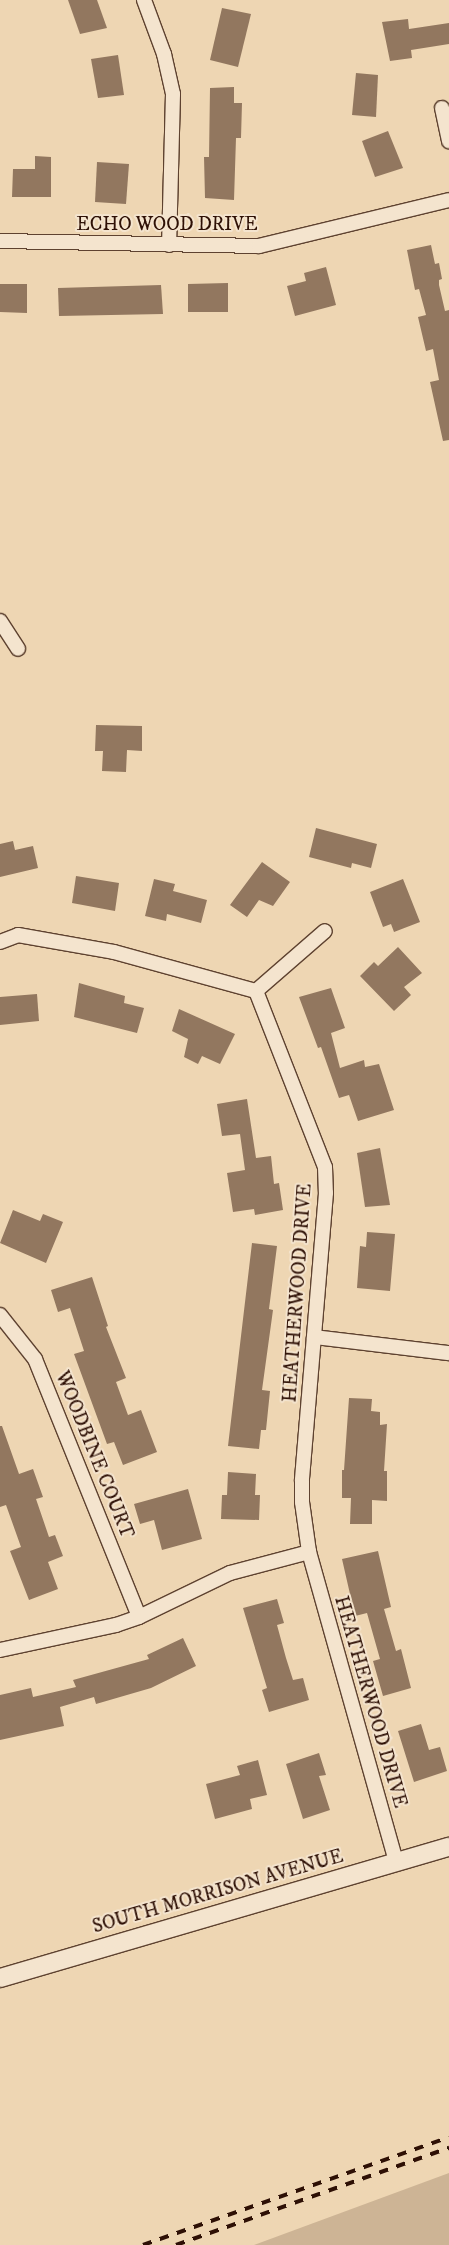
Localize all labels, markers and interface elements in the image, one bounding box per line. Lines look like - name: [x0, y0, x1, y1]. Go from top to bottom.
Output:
- street label: ECHO WOOD DRIVE: [76, 214, 258, 236]
- street label: HEATHERWOOD DRIVE: [279, 1183, 317, 1403]
- street label: WOODBINE COURT: [50, 1368, 138, 1542]
- street label: HEATHERWOOD DRIVE: [329, 1594, 411, 1810]
- street label: SOUTH MORRISON AVENUE: [90, 1845, 346, 1939]

